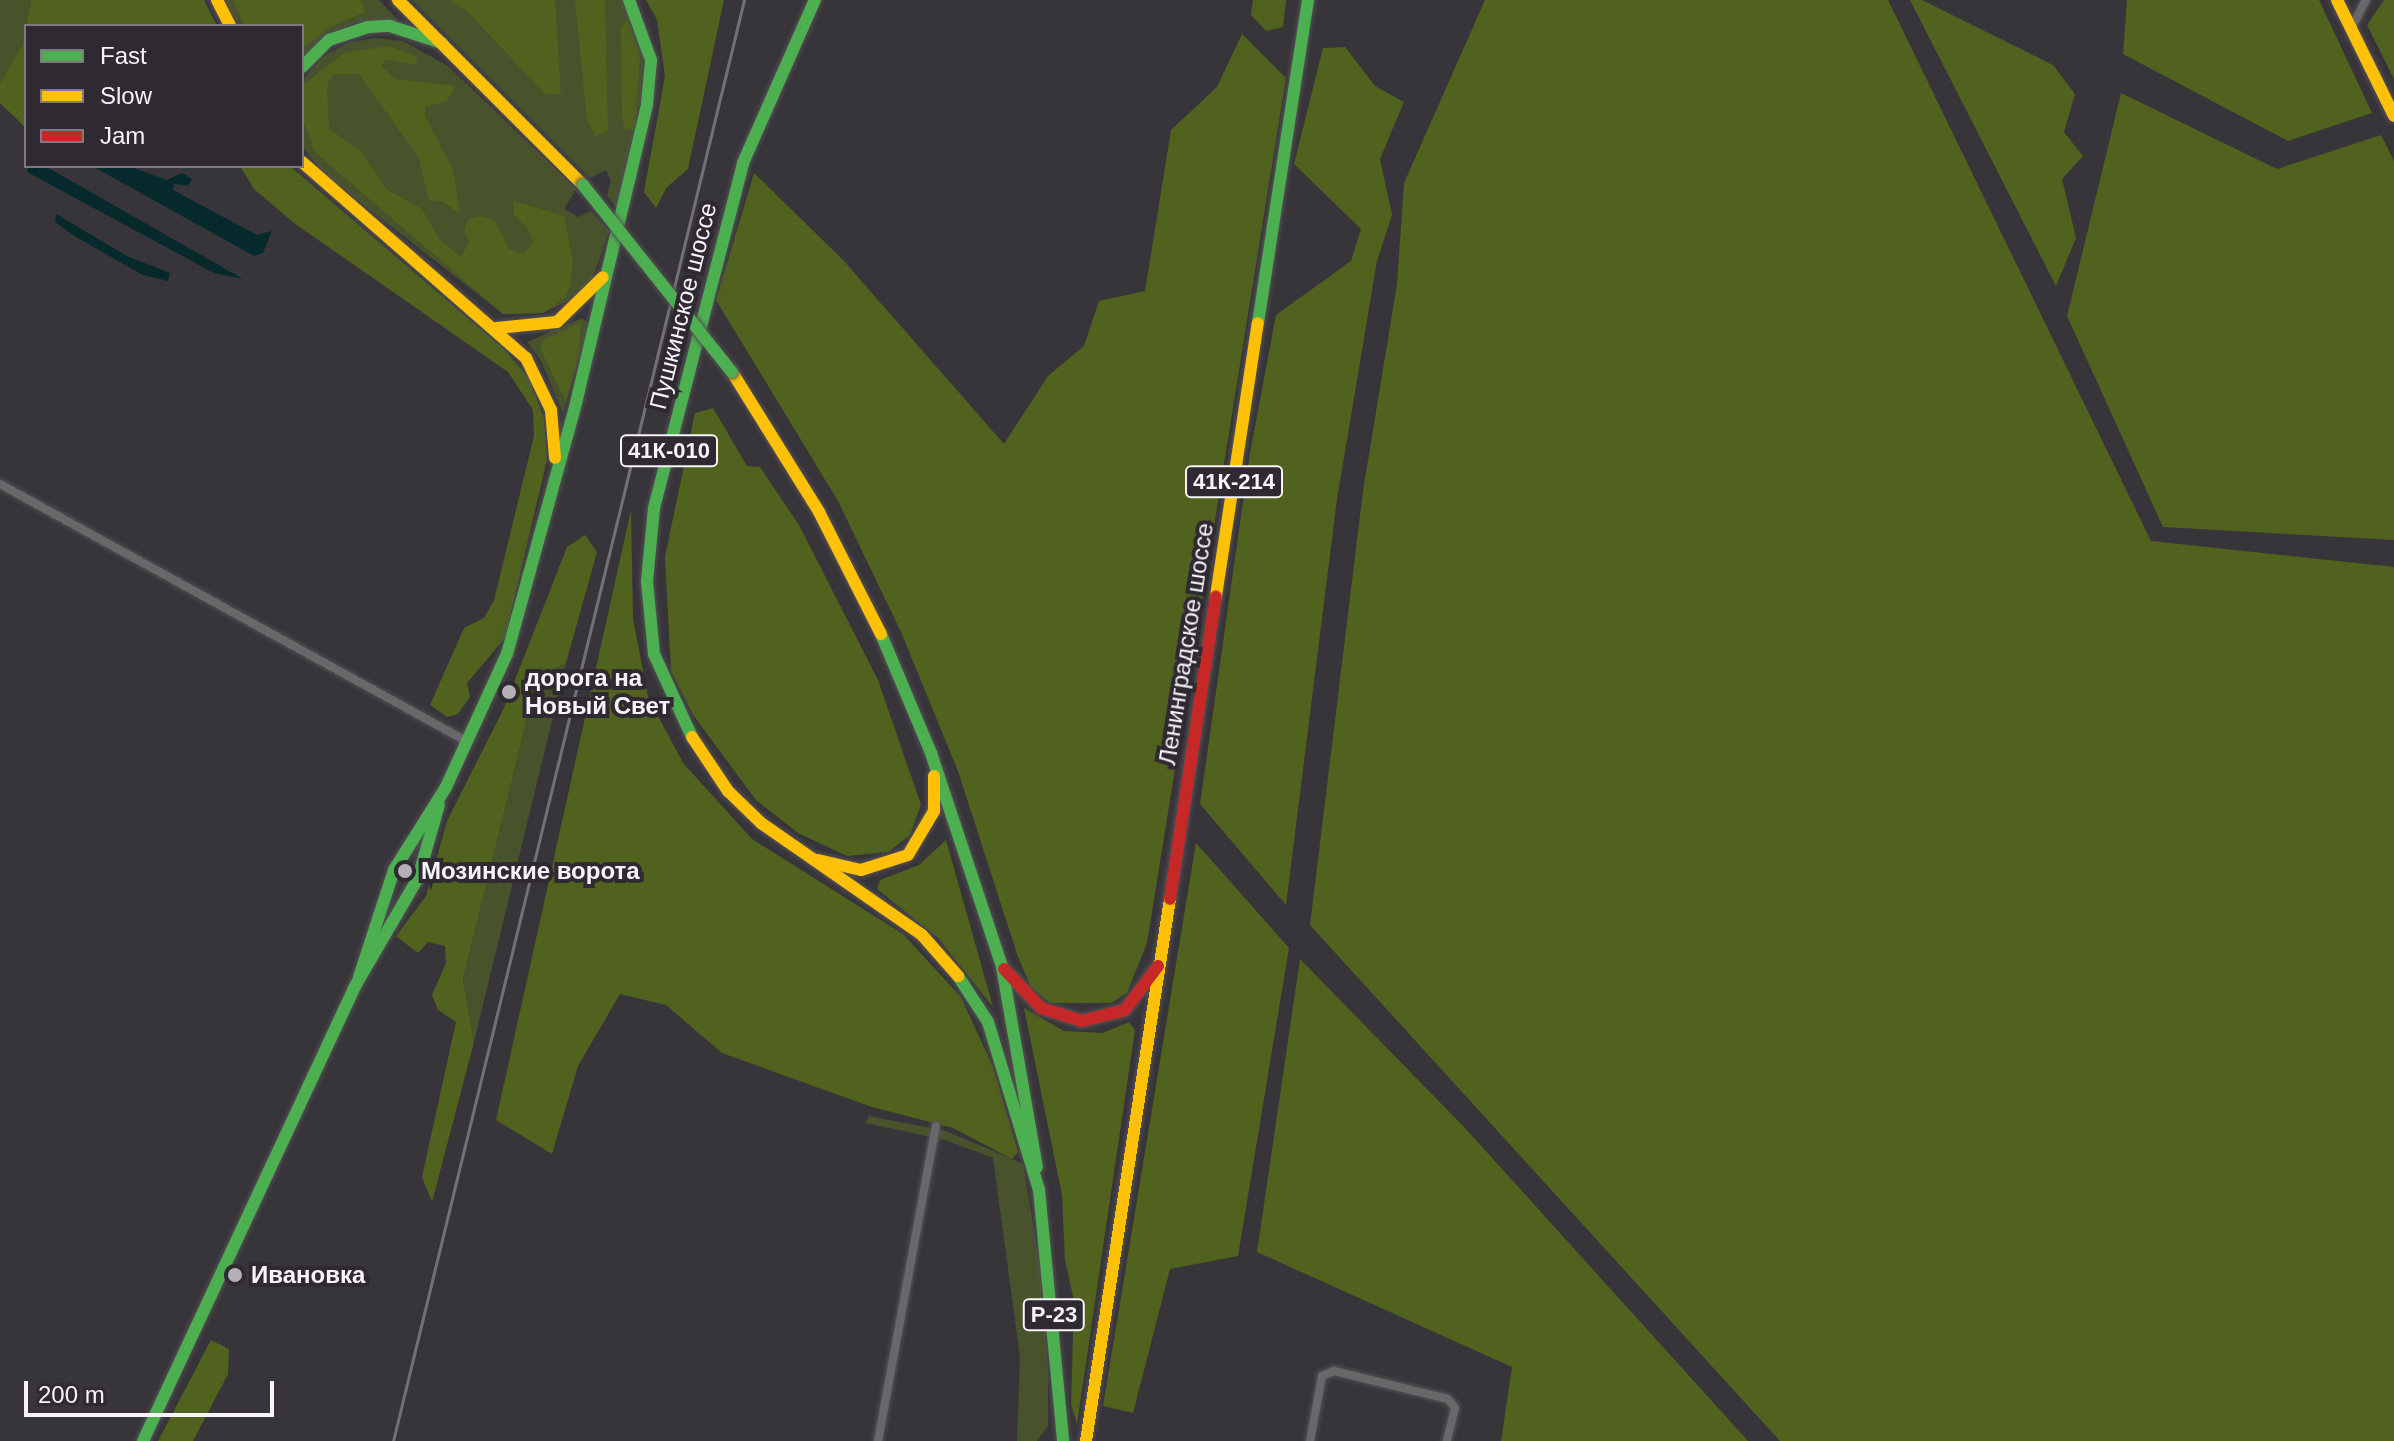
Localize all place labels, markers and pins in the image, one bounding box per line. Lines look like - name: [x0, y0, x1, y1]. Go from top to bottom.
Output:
- place label: дорога на Новый Свет: [525, 664, 670, 720]
- marker: дорога на Новый Свет: [500, 683, 518, 701]
- place label: Мозинские ворота: [421, 857, 640, 885]
- marker: Мозинские ворота: [396, 862, 414, 880]
- place label: Ивановка: [251, 1261, 365, 1289]
- marker: Ивановка: [226, 1266, 244, 1284]

